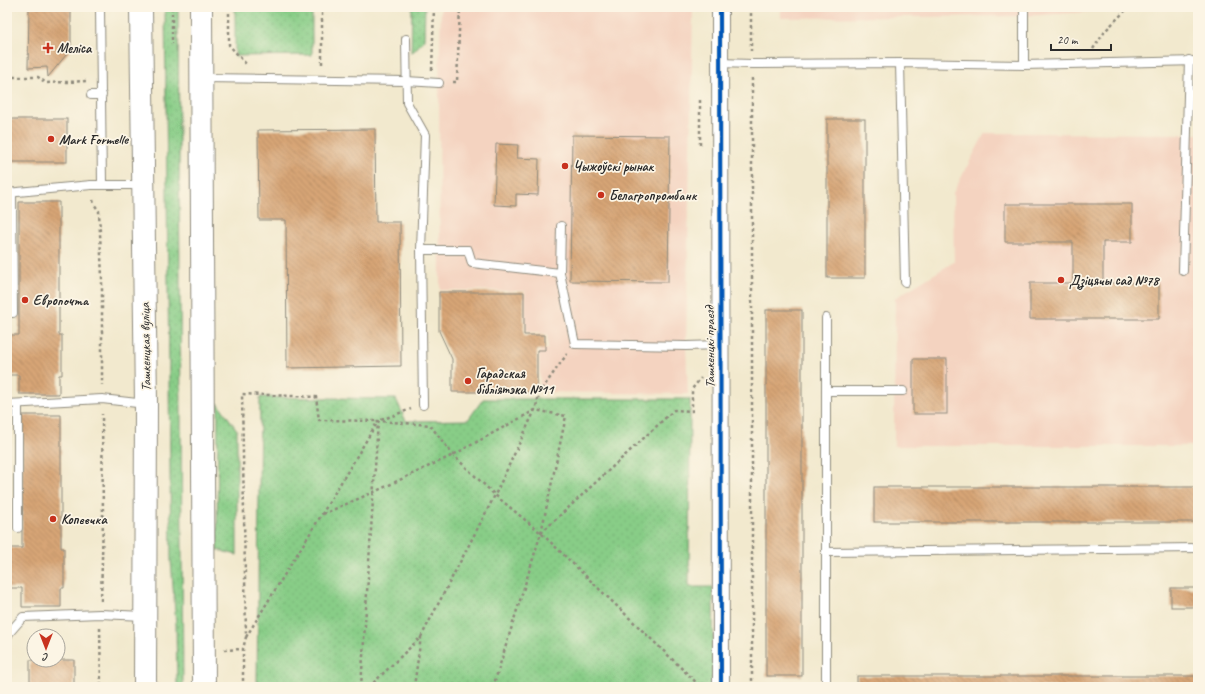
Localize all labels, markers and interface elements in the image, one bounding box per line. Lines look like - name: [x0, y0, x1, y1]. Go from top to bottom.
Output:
- scale bar: [1051, 26, 1111, 52]
- text: 20 m: [1057, 32, 1079, 48]
- place label: Меліса: [57, 40, 93, 57]
- marker: Меліса: [42, 42, 54, 54]
- place label: Mark Formelle: [59, 131, 129, 148]
- marker: Mark Formelle: [46, 134, 56, 144]
- place label: Чыжоўскі рынак: [573, 158, 655, 175]
- marker: Чыжоўскі рынак: [560, 161, 570, 171]
- place label: Белагропромбанк: [609, 187, 698, 204]
- marker: Белагропромбанк: [596, 190, 606, 200]
- place label: Дзіцячы сад №78: [1069, 272, 1160, 290]
- marker: Дзіцячы сад №78: [1056, 275, 1066, 285]
- place label: Европочта: [33, 292, 90, 309]
- marker: Европочта: [20, 295, 30, 305]
- street label: Ташкенцкая вуліца: [136, 302, 155, 391]
- street label: Ташкенцкі праезд: [701, 304, 718, 388]
- place label: Гарадская бібліятэка №11: [476, 365, 555, 398]
- marker: Гарадская бібліятэка №11: [463, 376, 473, 386]
- place label: Копеечка: [61, 511, 108, 528]
- marker: Копеечка: [48, 514, 58, 524]
- north arrow: [26, 628, 66, 668]
- text: С: [42, 651, 49, 665]

